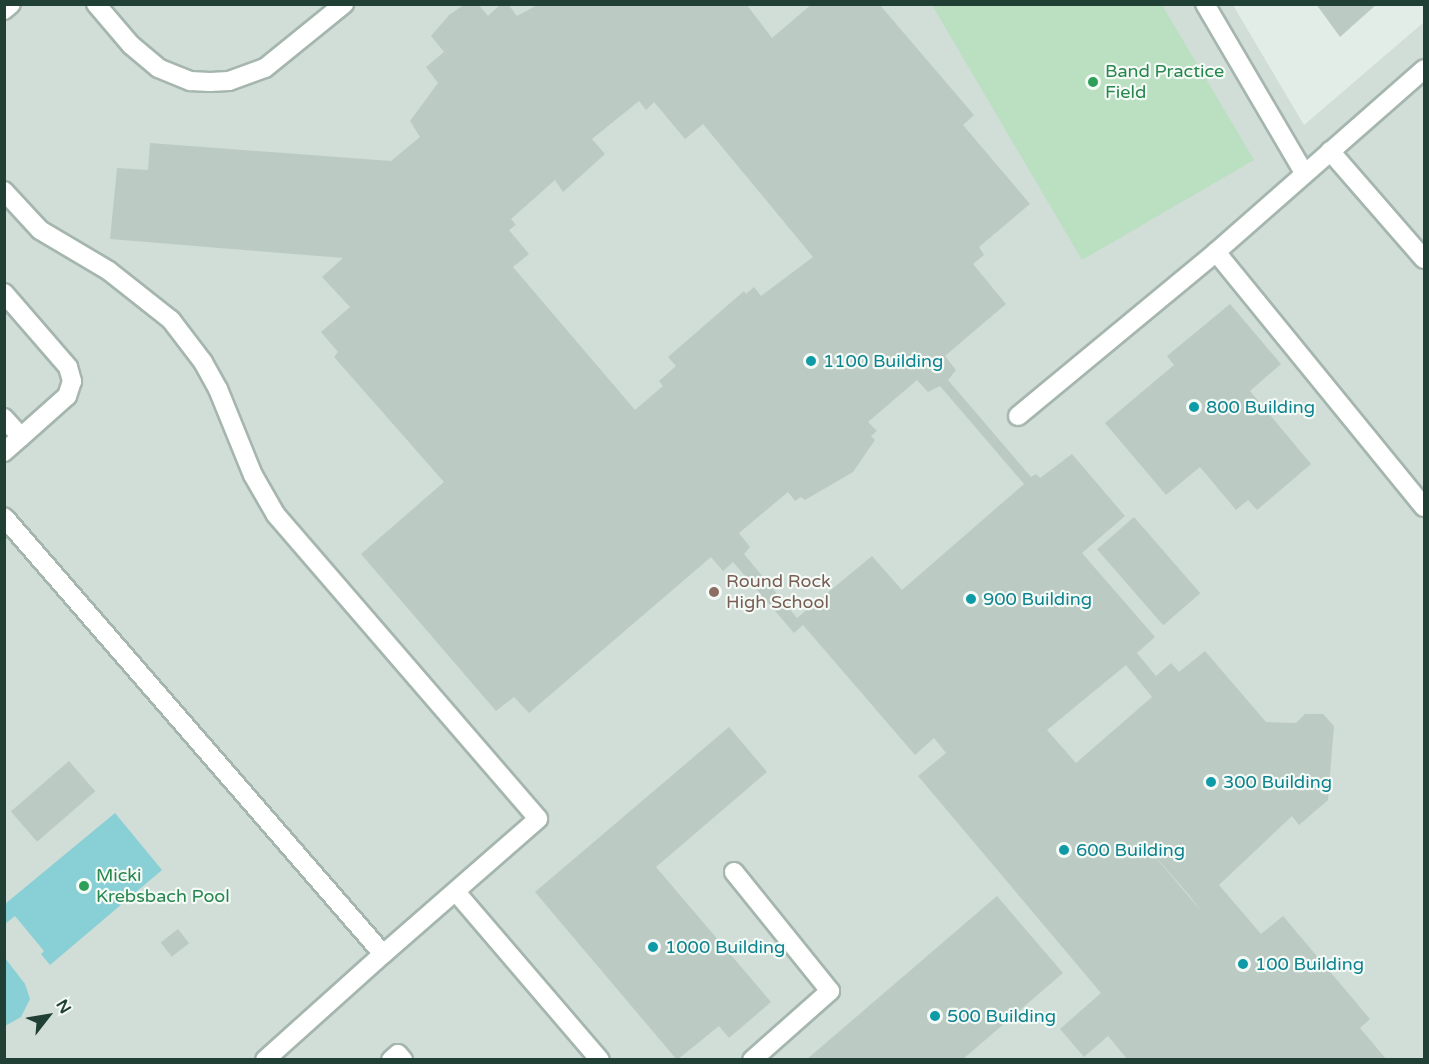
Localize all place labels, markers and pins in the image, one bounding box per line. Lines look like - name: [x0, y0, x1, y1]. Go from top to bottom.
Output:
- place label: Band Practice Field: [1105, 61, 1224, 104]
- marker: Band Practice Field: [1086, 75, 1100, 89]
- place label: 1100 Building: [823, 350, 943, 372]
- marker: 1100 Building: [804, 354, 818, 368]
- place label: 800 Building: [1206, 396, 1315, 418]
- marker: 800 Building: [1187, 400, 1201, 414]
- place label: Round Rock High School: [726, 571, 831, 614]
- marker: Round Rock High School: [707, 585, 721, 599]
- place label: 900 Building: [983, 588, 1092, 610]
- marker: 900 Building: [964, 592, 978, 606]
- place label: 300 Building: [1223, 771, 1332, 793]
- marker: 300 Building: [1204, 775, 1218, 789]
- place label: 600 Building: [1076, 839, 1185, 861]
- marker: 600 Building: [1057, 843, 1071, 857]
- place label: Micki Krebsbach Pool: [96, 865, 230, 908]
- marker: Micki Krebsbach Pool: [77, 879, 91, 893]
- place label: 1000 Building: [665, 936, 785, 958]
- marker: 1000 Building: [646, 940, 660, 954]
- place label: 100 Building: [1255, 953, 1364, 975]
- marker: 100 Building: [1236, 957, 1250, 971]
- place label: 500 Building: [947, 1005, 1056, 1027]
- marker: 500 Building: [928, 1009, 942, 1023]

